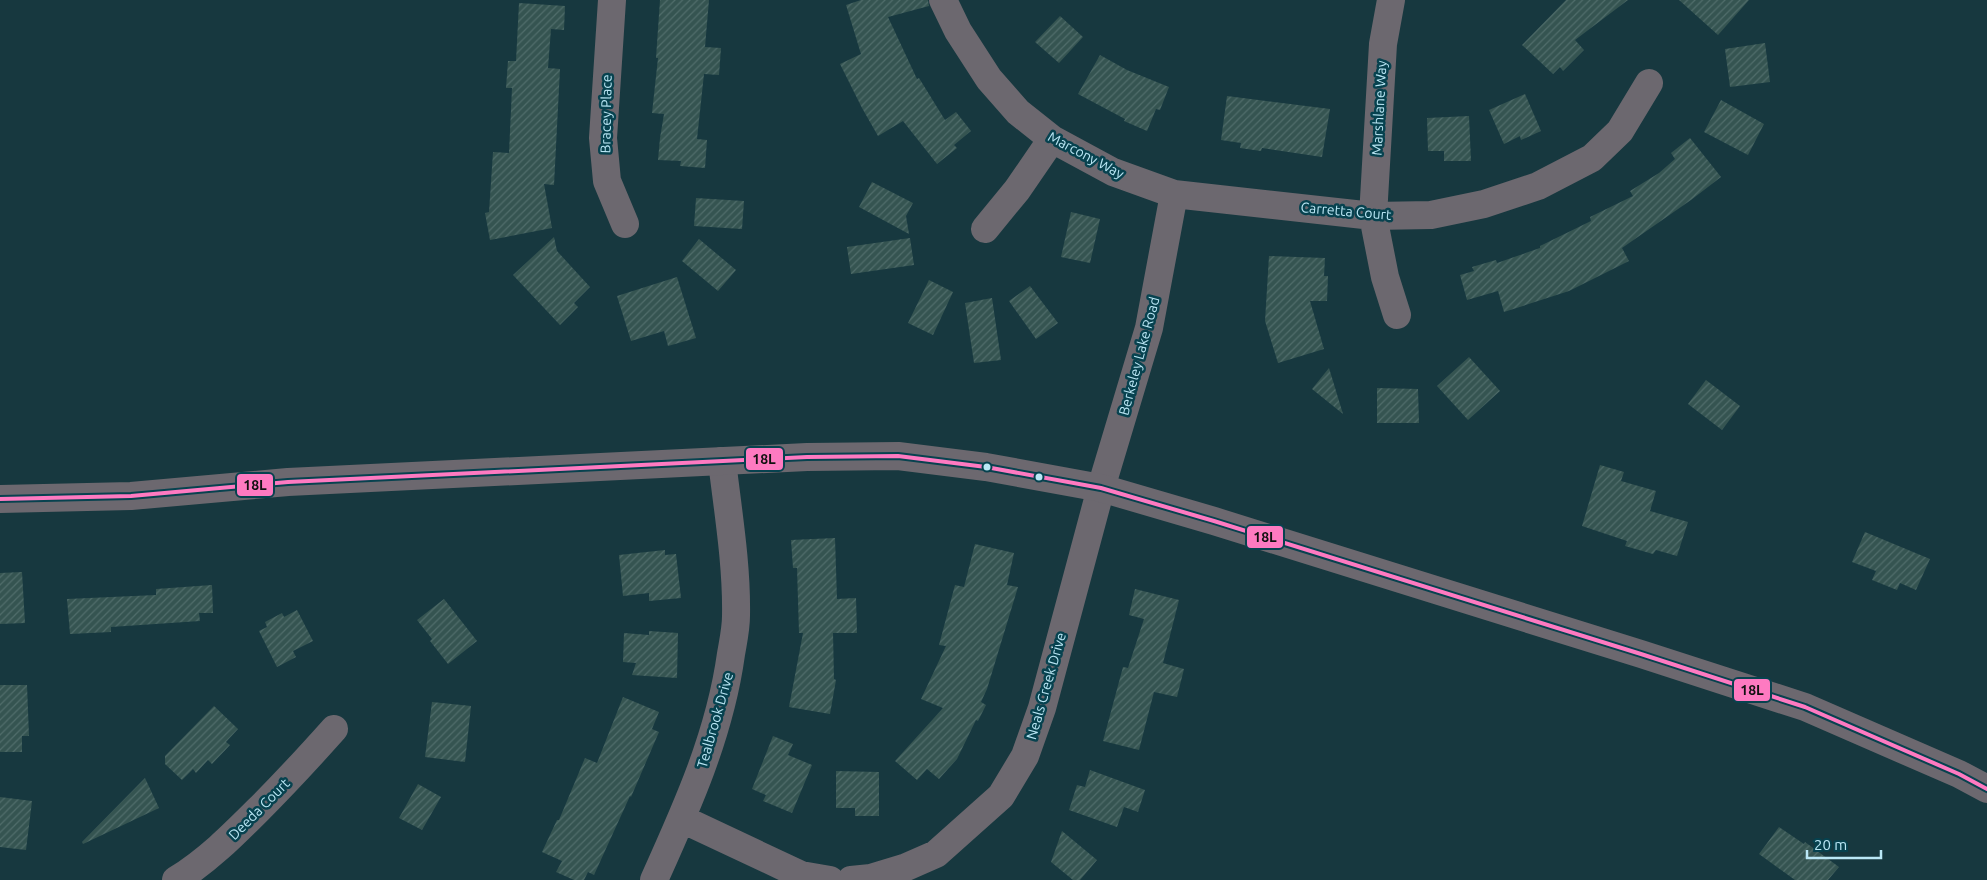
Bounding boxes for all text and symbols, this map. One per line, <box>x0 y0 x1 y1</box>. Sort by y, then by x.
street label: Marshlane Way <box>1369 60 1389 156</box>
street label: Bracey Place <box>597 74 615 154</box>
street label: Marcony Way <box>1045 128 1127 182</box>
street label: Carretta Court <box>1300 199 1393 223</box>
street label: Berkeley Lake Road <box>1115 295 1163 417</box>
line badge: 18L <box>745 447 784 471</box>
text: 18L <box>752 451 776 467</box>
unlabelled marker <box>982 462 992 472</box>
unlabelled marker <box>1034 472 1044 482</box>
line badge: 18L <box>236 473 274 497</box>
text: 18L <box>243 477 267 493</box>
line badge: 18L <box>1246 525 1284 549</box>
text: 18L <box>1253 529 1277 545</box>
street label: Neals Creek Drive <box>1023 631 1069 741</box>
street label: Tealbrook Drive <box>694 670 736 770</box>
line badge: 18L <box>1733 678 1771 702</box>
text: 18L <box>1740 682 1764 698</box>
street label: Deeda Court <box>225 775 293 843</box>
scale bar <box>1807 828 1881 860</box>
text: 20 m <box>1814 836 1847 853</box>

